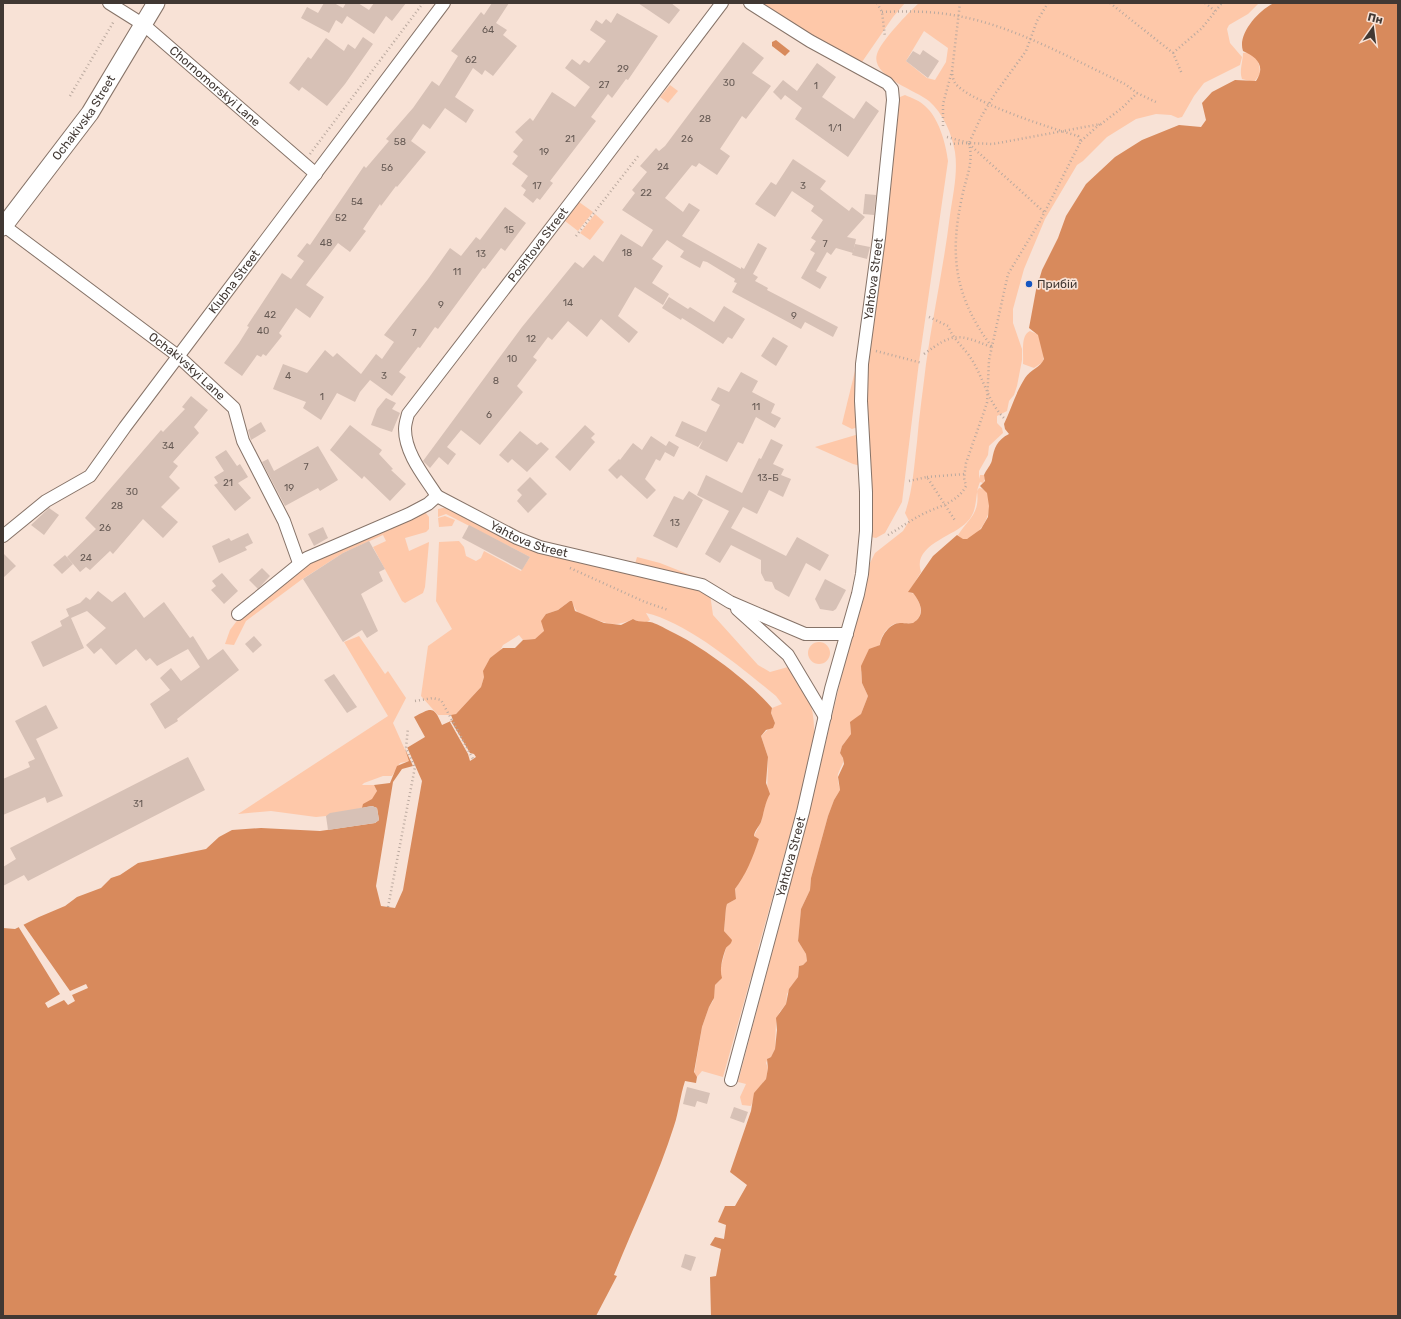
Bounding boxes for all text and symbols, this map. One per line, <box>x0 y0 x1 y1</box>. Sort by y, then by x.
north arrow <box>1353 8 1393 48</box>
text: Пн <box>1366 11 1384 27</box>
house number: 64 <box>482 24 494 36</box>
street label: Chornomorskyi Lane <box>167 43 263 130</box>
house number: 62 <box>465 54 477 66</box>
house number: 29 <box>617 63 629 75</box>
street label: Ochakivska Street <box>49 72 118 163</box>
house number: 30 <box>723 77 735 89</box>
house number: 27 <box>599 79 610 91</box>
house number: 1 <box>814 80 818 92</box>
house number: 28 <box>699 113 711 125</box>
house number: 1/1 <box>828 122 842 134</box>
house number: 21 <box>565 133 575 145</box>
house number: 26 <box>681 133 693 145</box>
house number: 58 <box>394 136 406 148</box>
house number: 19 <box>539 146 549 158</box>
house number: 24 <box>657 161 669 173</box>
house number: 56 <box>381 162 393 174</box>
house number: 17 <box>532 180 542 192</box>
house number: 3 <box>800 180 806 192</box>
house number: 22 <box>640 187 652 199</box>
house number: 54 <box>351 196 363 208</box>
street label: Poshtova Street <box>505 205 571 285</box>
house number: 52 <box>335 212 347 224</box>
house number: 15 <box>504 224 514 236</box>
house number: 48 <box>320 237 332 249</box>
street label: Yahtova Street <box>861 237 886 321</box>
house number: 7 <box>822 238 828 250</box>
street label: Klubna Street <box>206 247 263 316</box>
house number: 18 <box>622 247 632 259</box>
house number: 13 <box>476 248 486 260</box>
house number: 11 <box>453 266 461 278</box>
place label: Прибій <box>1037 277 1077 291</box>
marker: Прибій <box>1024 279 1034 289</box>
house number: 14 <box>563 297 573 309</box>
house number: 9 <box>438 299 444 311</box>
house number: 42 <box>264 309 276 321</box>
house number: 9 <box>791 310 797 322</box>
house number: 40 <box>257 325 269 337</box>
house number: 7 <box>411 327 417 339</box>
street label: Ochakivskyi Lane <box>146 330 228 403</box>
house number: 12 <box>526 333 536 345</box>
house number: 10 <box>507 353 517 365</box>
house number: 4 <box>285 370 291 382</box>
house number: 3 <box>381 370 387 382</box>
house number: 8 <box>493 375 499 387</box>
house number: 1 <box>320 391 324 403</box>
house number: 11 <box>752 401 760 413</box>
house number: 6 <box>486 409 492 421</box>
house number: 34 <box>162 440 174 452</box>
house number: 7 <box>303 461 309 473</box>
house number: 13-Б <box>757 472 779 484</box>
house number: 21 <box>223 477 233 489</box>
house number: 19 <box>284 482 294 494</box>
house number: 30 <box>126 486 138 498</box>
house number: 28 <box>111 500 123 512</box>
house number: 13 <box>670 517 680 529</box>
street label: Yahtova Street <box>487 518 569 560</box>
house number: 26 <box>99 522 111 534</box>
house number: 24 <box>80 552 92 564</box>
house number: 31 <box>133 798 143 810</box>
street label: Yahtova Street <box>773 815 808 899</box>

